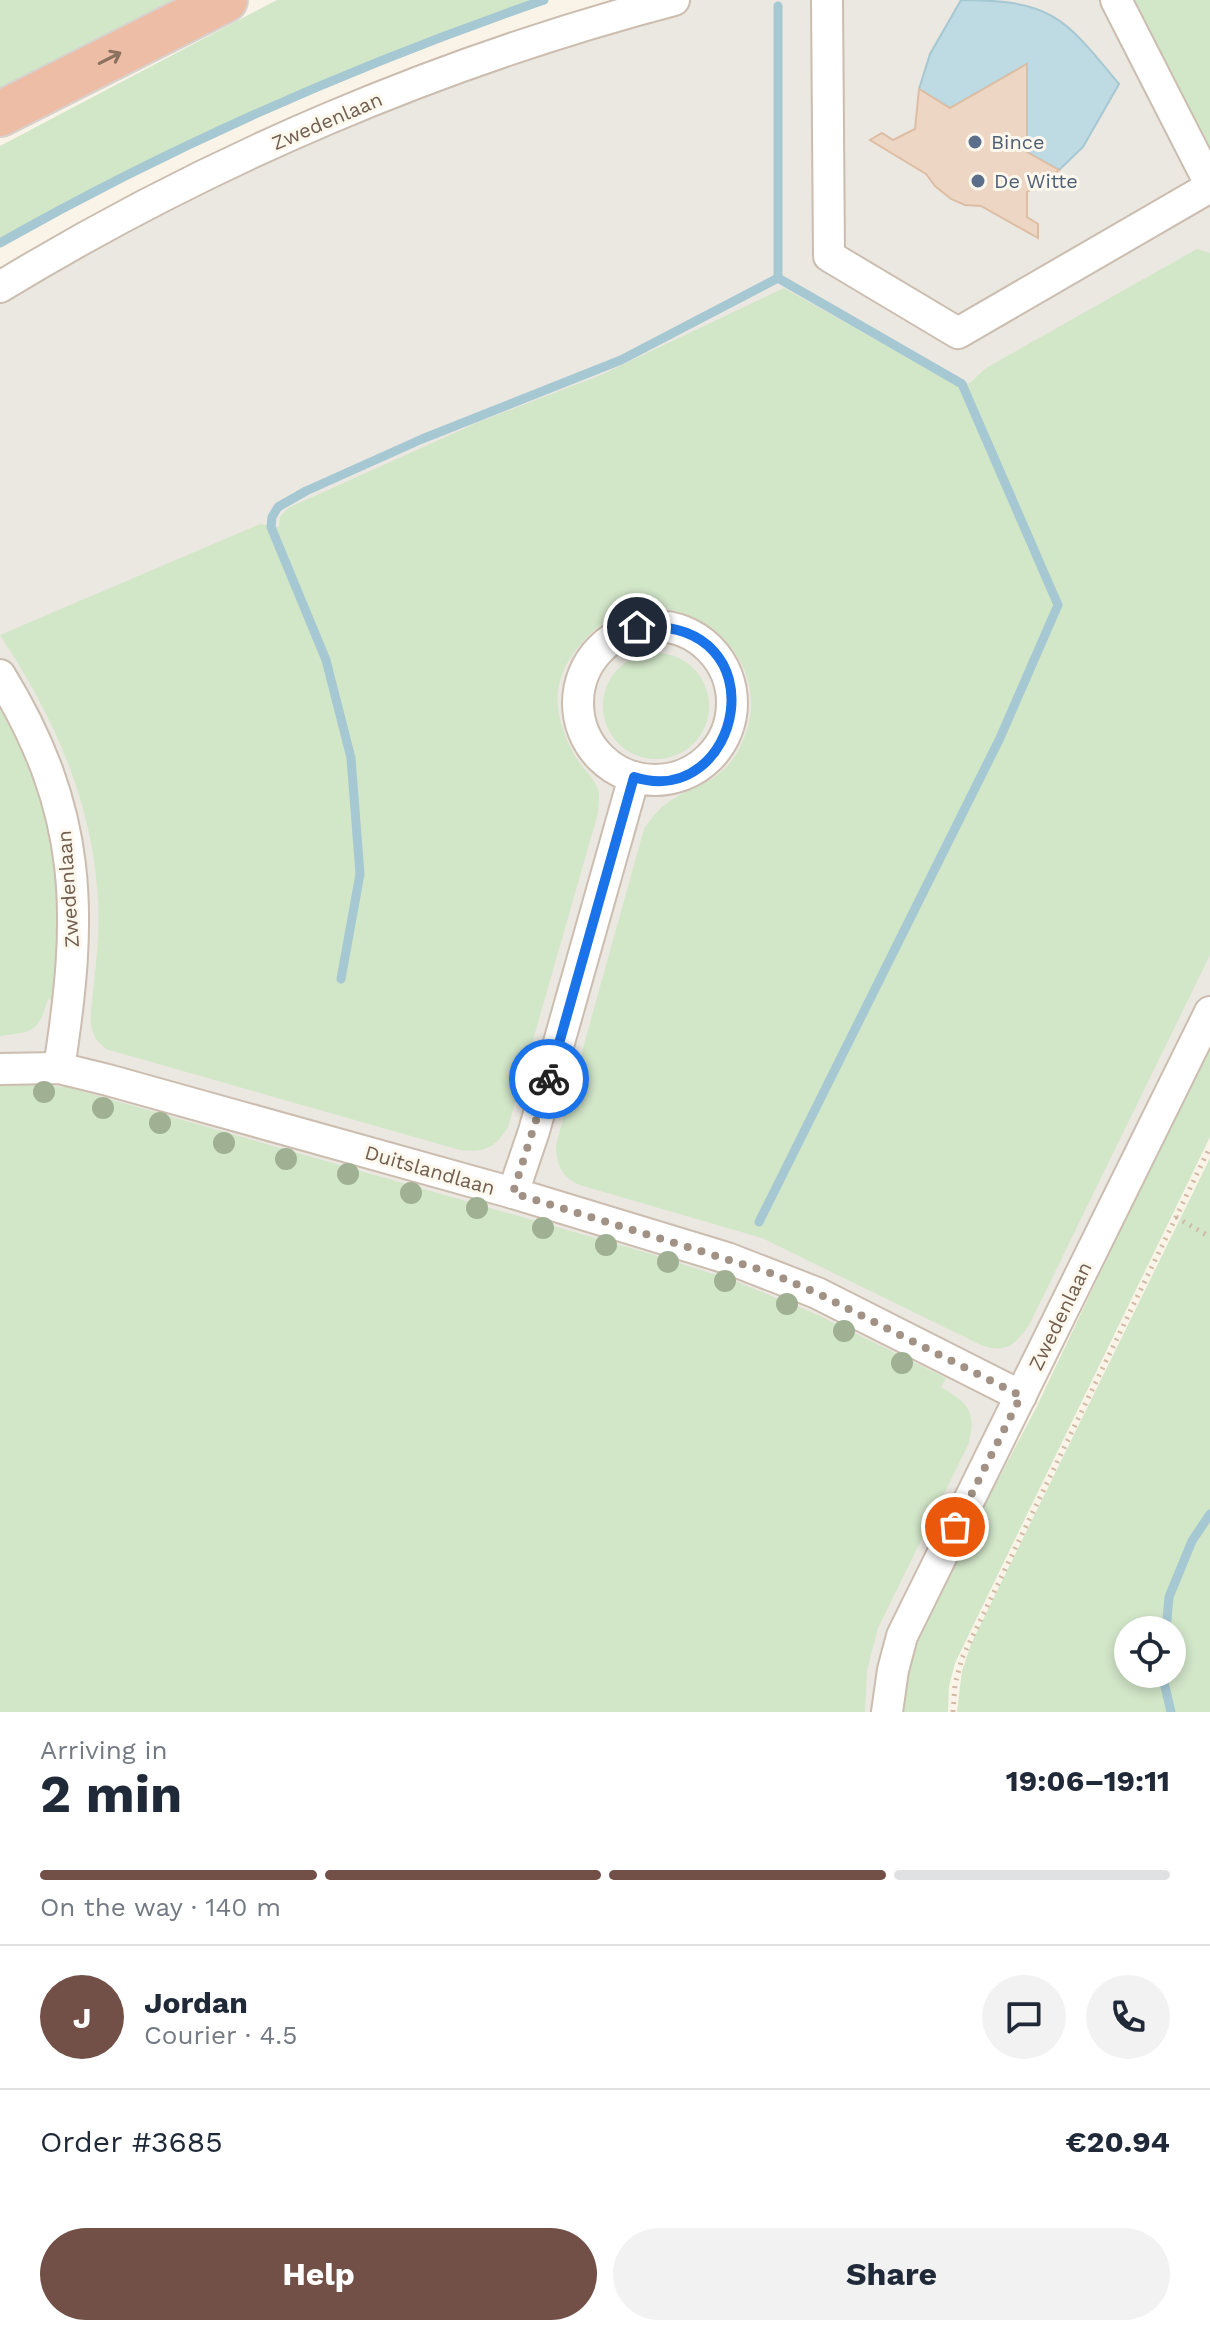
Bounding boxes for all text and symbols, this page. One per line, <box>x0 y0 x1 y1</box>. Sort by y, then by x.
one-way arrow <box>98 49 122 65</box>
street label: Zwedenlaan <box>268 87 386 155</box>
place label: Bince <box>991 130 1045 154</box>
marker: Bince <box>966 133 984 151</box>
place label: De Witte <box>994 169 1078 193</box>
marker: De Witte <box>969 172 987 190</box>
pin <box>603 593 671 661</box>
icon: home <box>615 605 659 649</box>
street label: Zwedenlaan <box>52 829 84 949</box>
courier <box>509 1039 589 1119</box>
icon: bike <box>527 1057 571 1101</box>
street label: Duitslandlaan <box>362 1140 498 1200</box>
street label: Zwedenlaan <box>1023 1258 1097 1374</box>
pin <box>921 1493 989 1561</box>
icon: bag <box>933 1505 977 1549</box>
map controls <box>1114 1616 1186 1688</box>
button: locate <box>1114 1616 1186 1688</box>
text: Arriving in <box>40 1735 168 1765</box>
text: 19:06–19:11 <box>1006 1763 1170 1798</box>
text: 2 min <box>40 1764 182 1825</box>
text: On the way · 140 m <box>40 1892 281 1922</box>
button: chat <box>982 1975 1066 2059</box>
button: phone <box>1086 1975 1170 2059</box>
text: Jordan <box>144 1985 248 2020</box>
text: J <box>73 2000 91 2035</box>
text: Courier · 4.5 <box>144 2020 297 2050</box>
text: Order #3685 <box>40 2124 223 2159</box>
text: €20.94 <box>1065 2124 1170 2159</box>
button: Help <box>40 2228 597 2320</box>
button: Share <box>613 2228 1170 2320</box>

